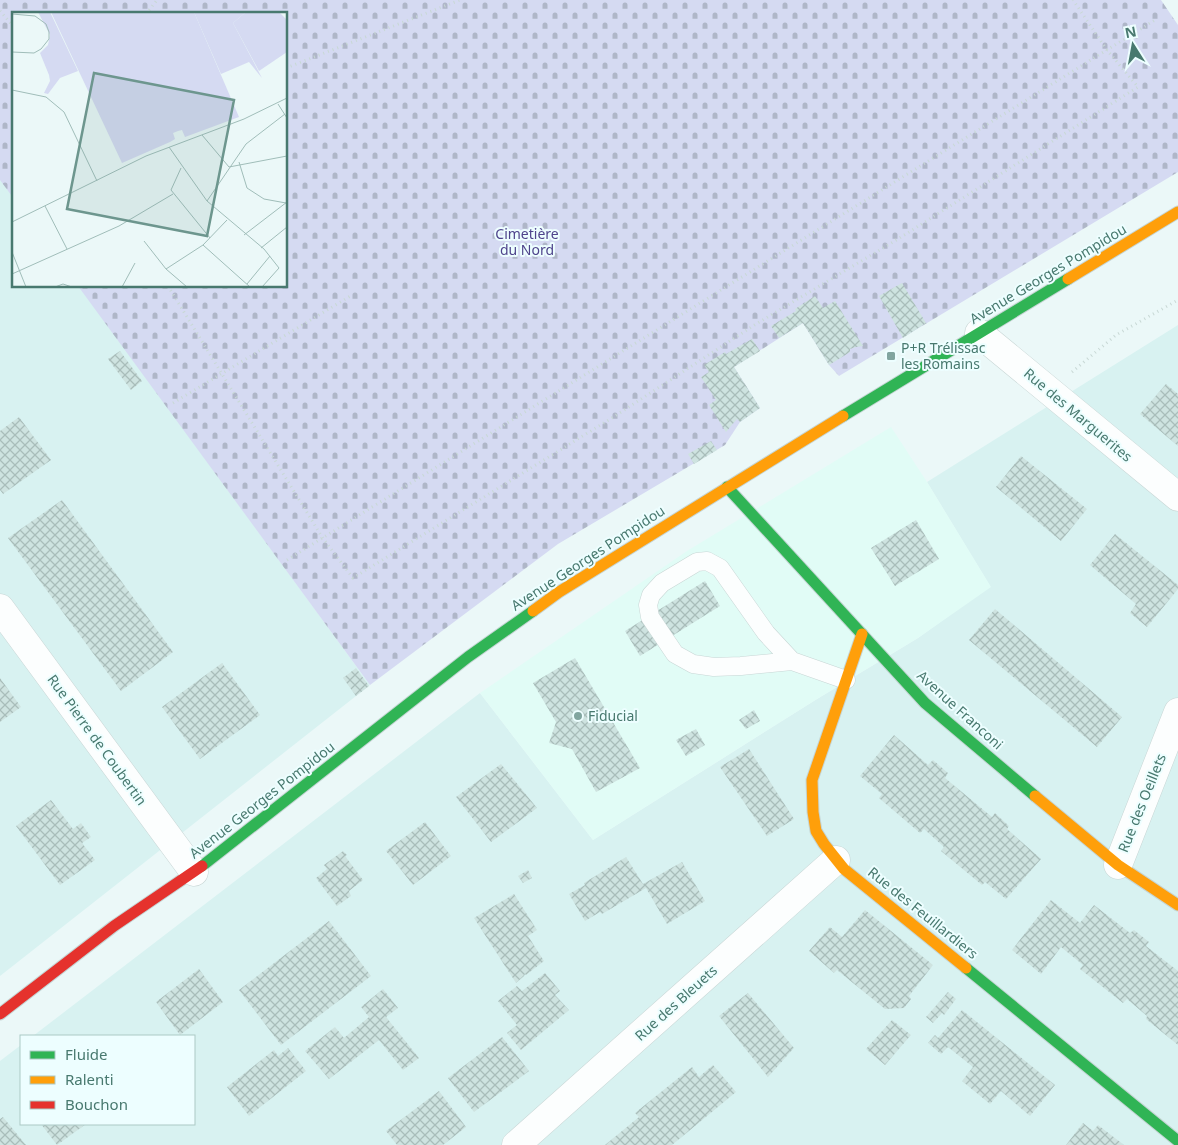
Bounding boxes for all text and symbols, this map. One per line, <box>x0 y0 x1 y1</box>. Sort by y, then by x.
inset map <box>12 12 288 288</box>
north arrow <box>1108 20 1158 70</box>
text: N <box>1123 21 1138 42</box>
street label: Avenue Georges Pompidou <box>966 219 1130 328</box>
park label: Cimetière du Nord <box>495 224 559 259</box>
place label: P+R Trélissac les Romains <box>901 338 986 373</box>
marker: P+R Trélissac les Romains <box>885 350 897 362</box>
street label: Rue des Marguerites <box>1020 364 1137 466</box>
street label: Avenue Georges Pompidou <box>507 501 668 615</box>
street label: Avenue Franconi <box>913 666 1007 753</box>
street label: Rue Pierre de Coubertin <box>43 670 151 809</box>
place label: Fiducial <box>588 706 638 725</box>
marker: Fiducial <box>572 710 584 722</box>
street label: Avenue Georges Pompidou <box>185 737 338 862</box>
street label: Rue des Oeillets <box>1113 750 1170 855</box>
street label: Rue des Feuillardiers <box>864 862 983 963</box>
street label: Rue des Bleuets <box>630 960 721 1045</box>
legend <box>20 1035 195 1125</box>
text: Fluide <box>65 1044 107 1064</box>
text: Ralenti <box>65 1069 114 1089</box>
text: Bouchon <box>65 1094 128 1114</box>

